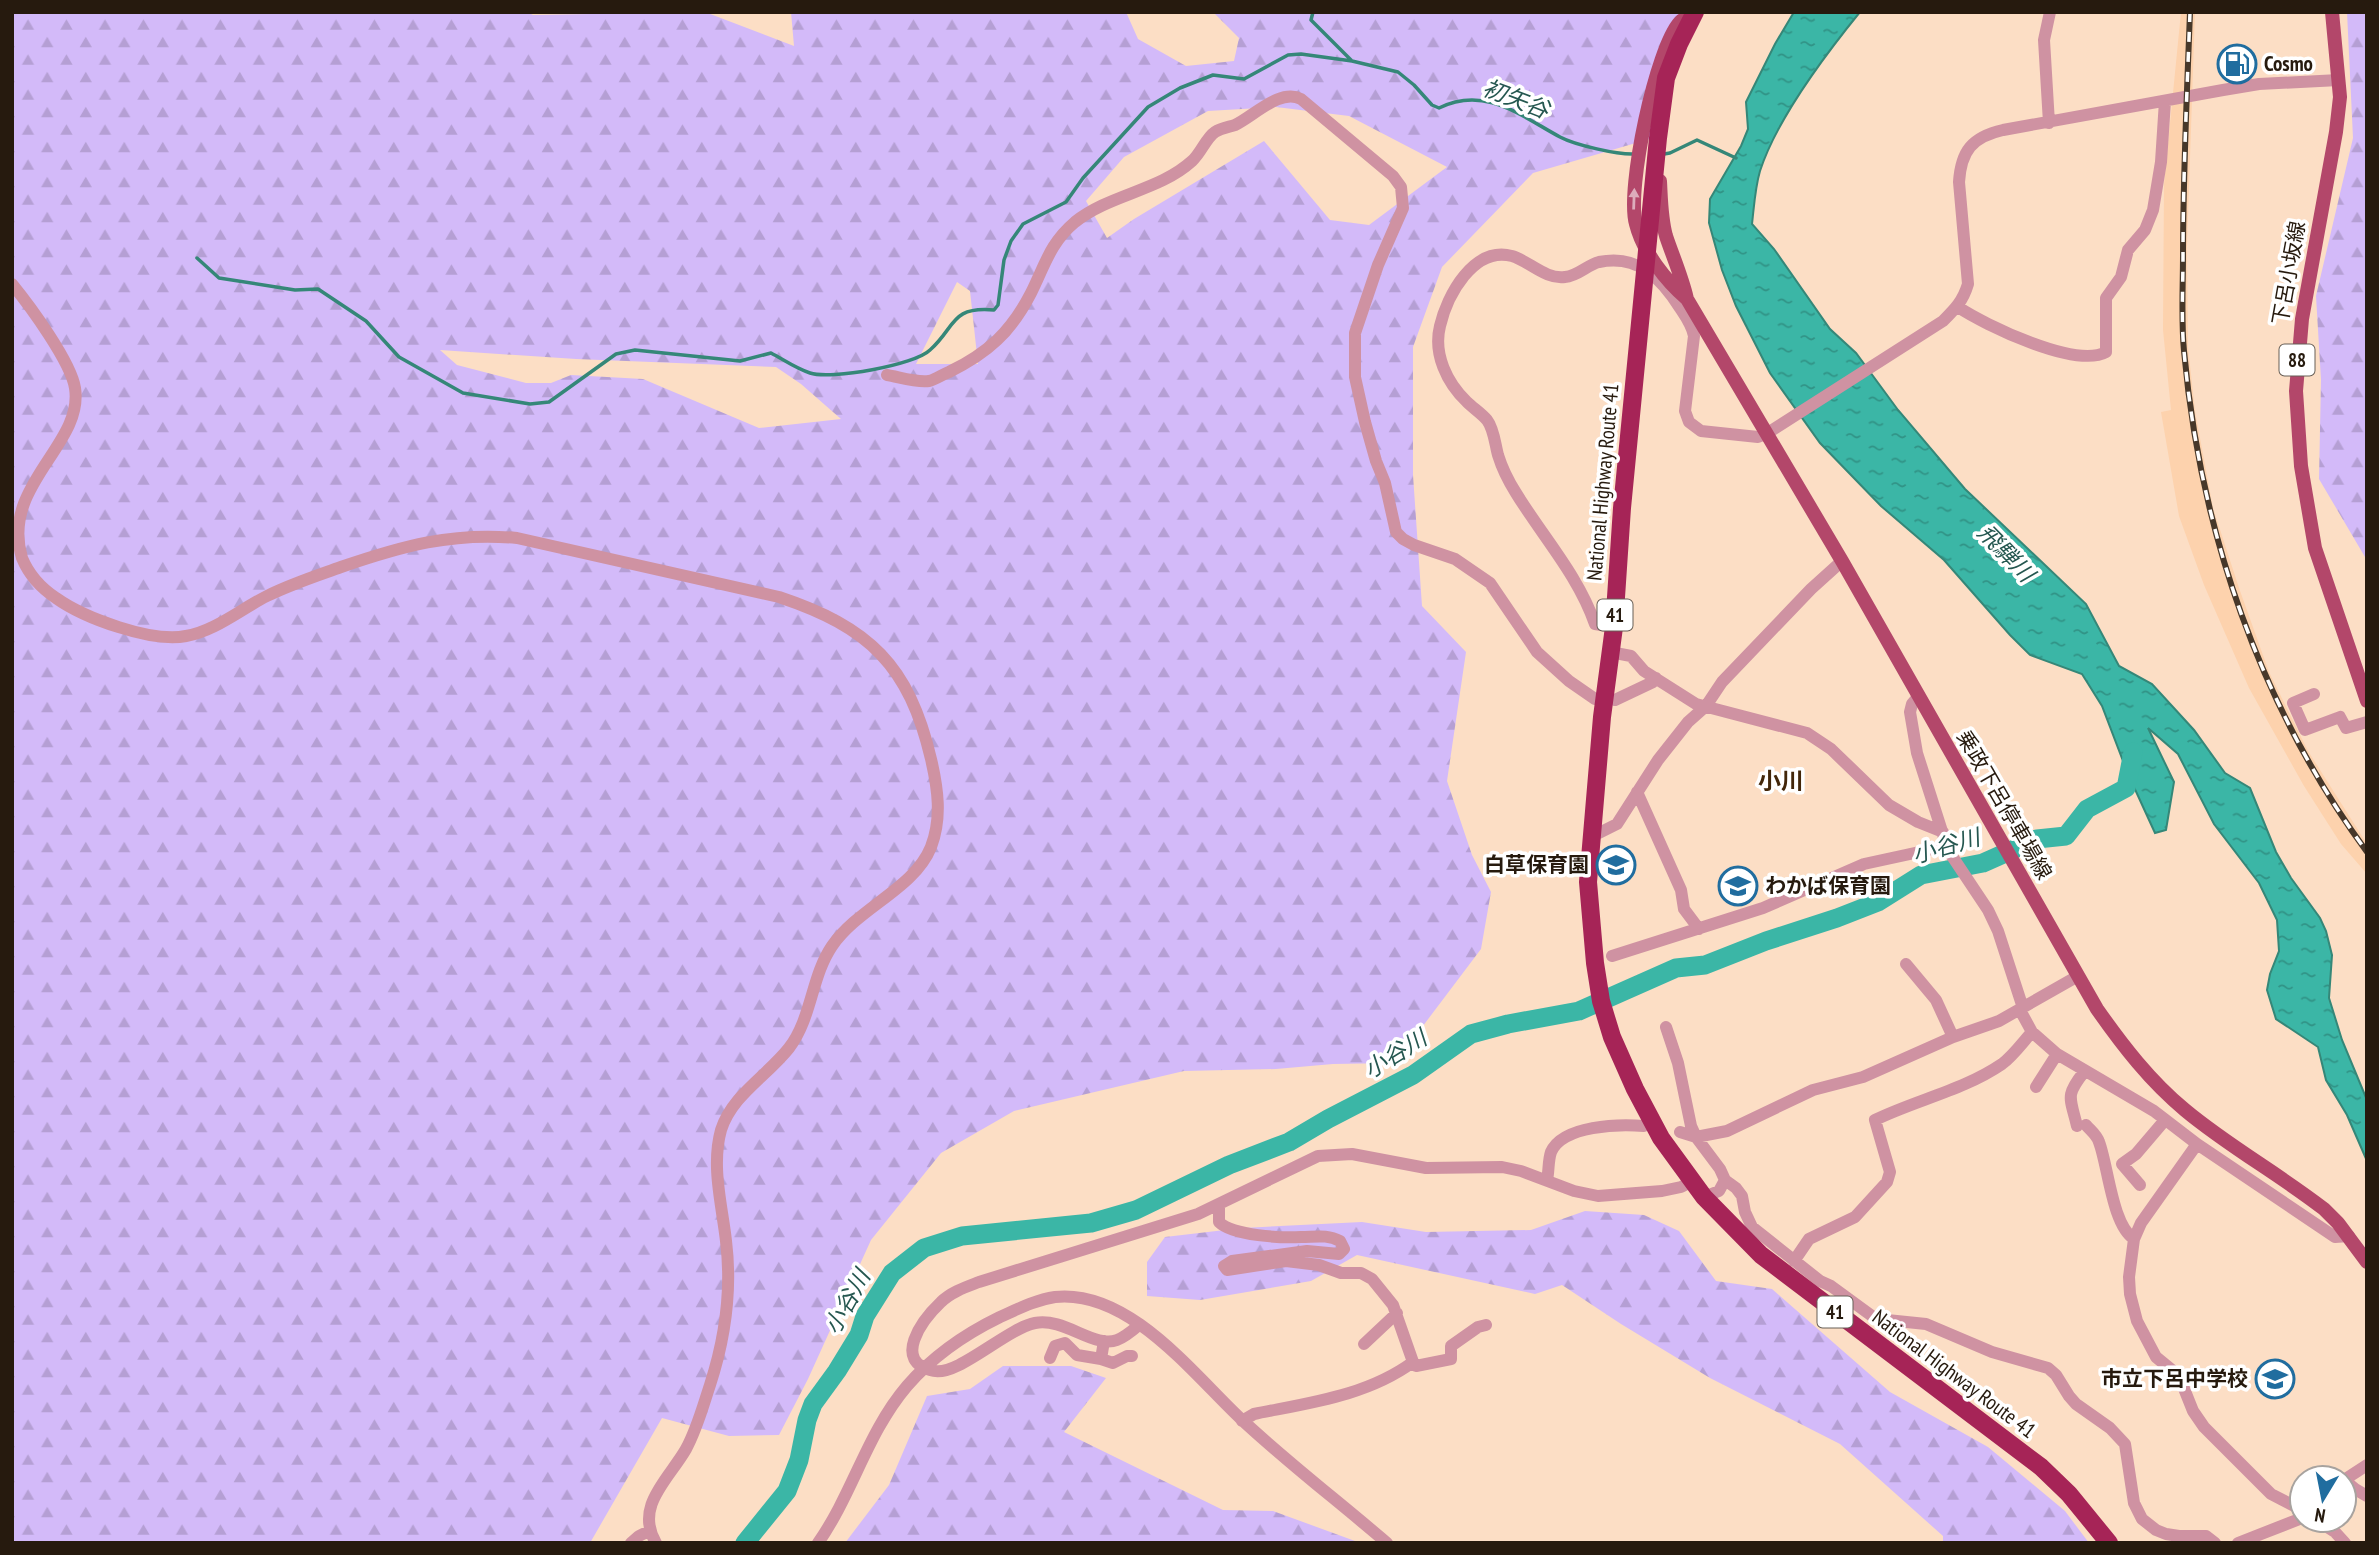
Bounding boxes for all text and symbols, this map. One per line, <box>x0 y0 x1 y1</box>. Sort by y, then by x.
fuel station icon: Cosmo <box>2216 43 2258 85</box>
place label: Cosmo <box>2264 50 2313 77</box>
water label: 初矢谷 <box>1479 73 1555 125</box>
one-way arrow <box>1628 188 1640 210</box>
street label: 下呂小坂線 <box>2266 219 2311 327</box>
road number: 88 <box>2280 344 2314 376</box>
street label: National Highway Route 41 <box>1580 382 1625 582</box>
water label: 飛騨川 <box>1972 518 2043 590</box>
road number: 41 <box>1598 600 1632 630</box>
street label: 乗政下呂停車場線 <box>1951 725 2058 884</box>
district label: 小川 <box>1758 766 1804 795</box>
water label: 小谷川 <box>1909 821 1986 869</box>
school or university icon: 白草保育園 <box>1595 844 1637 886</box>
place label: 白草保育園 <box>1484 851 1589 878</box>
school or university icon: わかば保育園 <box>1717 865 1759 907</box>
place label: わかば保育園 <box>1765 872 1891 899</box>
water label: 小谷川 <box>1358 1021 1434 1084</box>
water label: 小谷川 <box>817 1262 877 1339</box>
road number: 41 <box>1818 1296 1853 1328</box>
street label: National Highway Route 41 <box>1867 1303 2041 1444</box>
school or university icon: 市立下呂中学校 <box>2254 1358 2296 1400</box>
place label: 市立下呂中学校 <box>2101 1365 2248 1392</box>
north arrow <box>2288 1464 2358 1534</box>
text: N <box>2313 1503 2327 1528</box>

